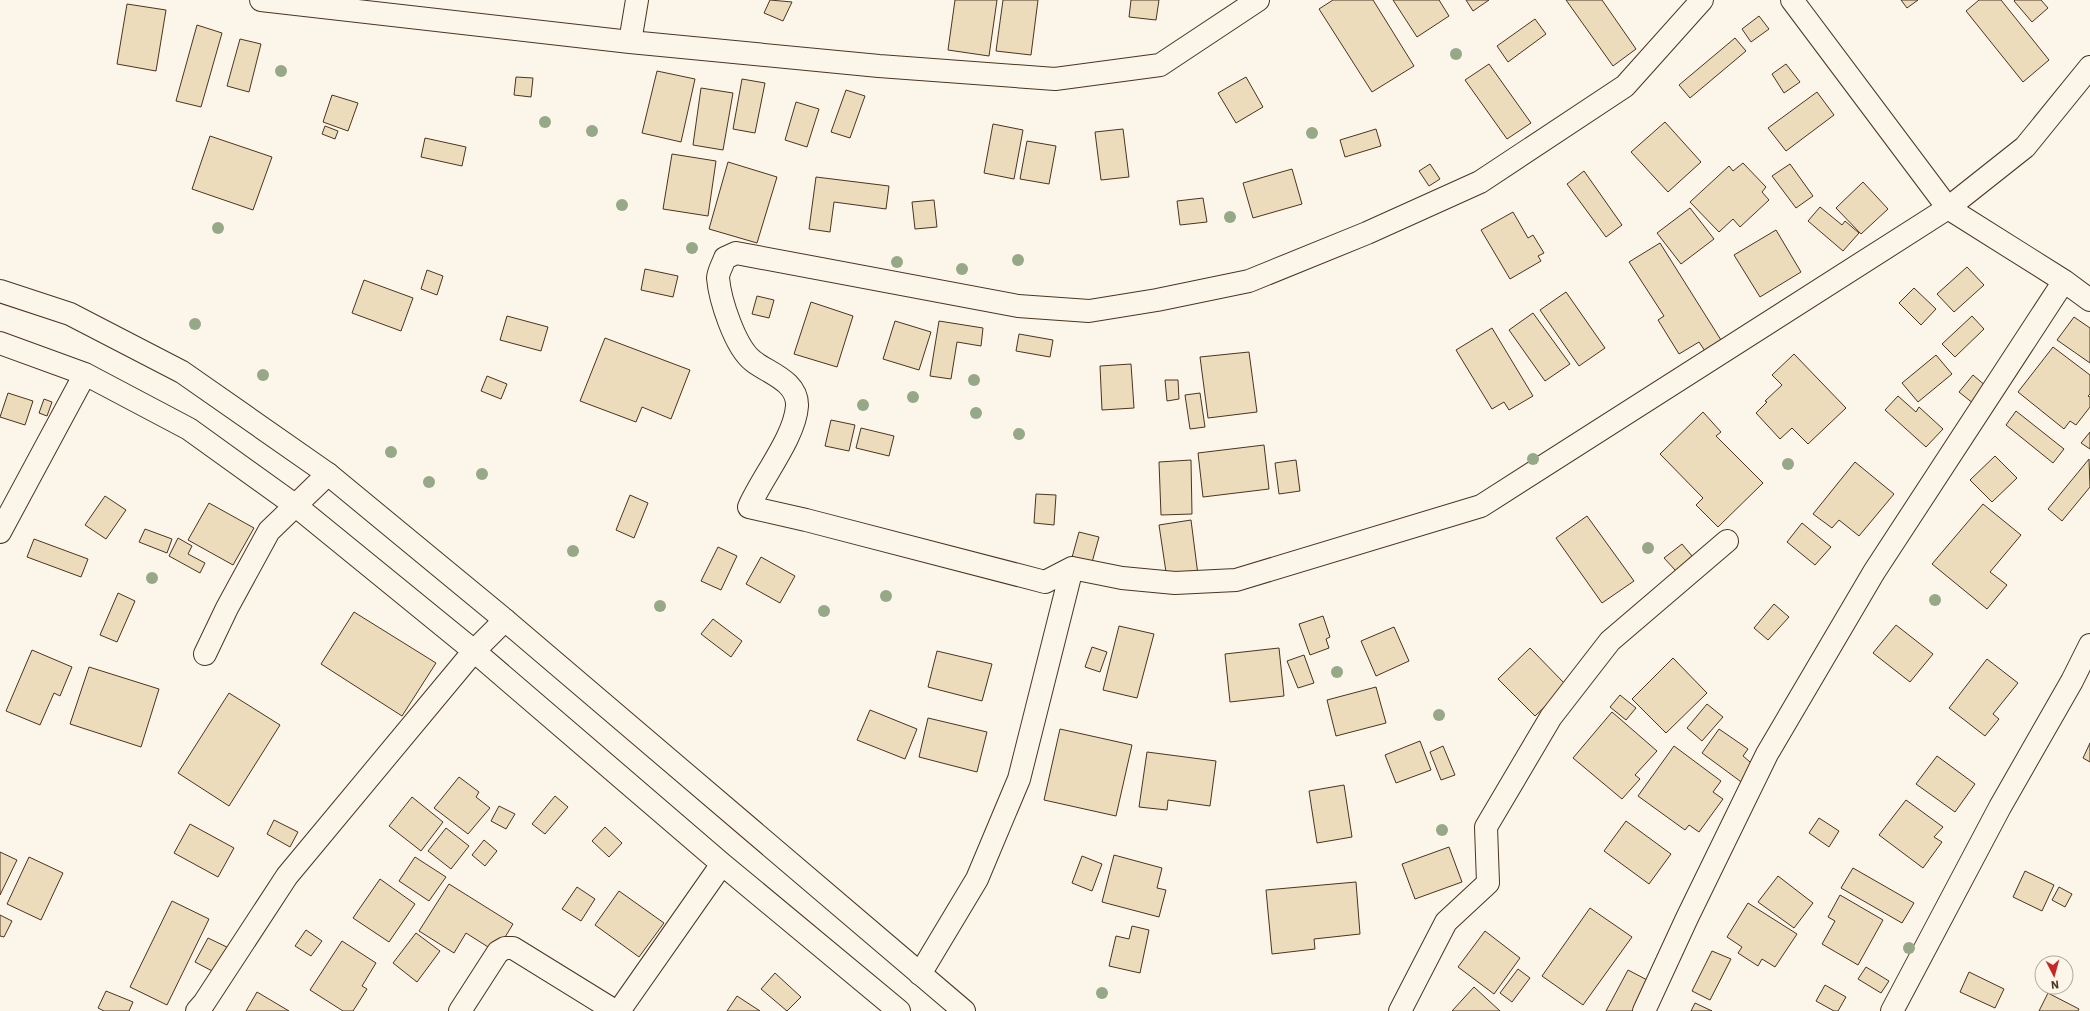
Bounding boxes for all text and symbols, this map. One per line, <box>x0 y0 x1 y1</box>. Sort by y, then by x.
north arrow <box>2034 955 2074 995</box>
text: N <box>2050 978 2060 992</box>

